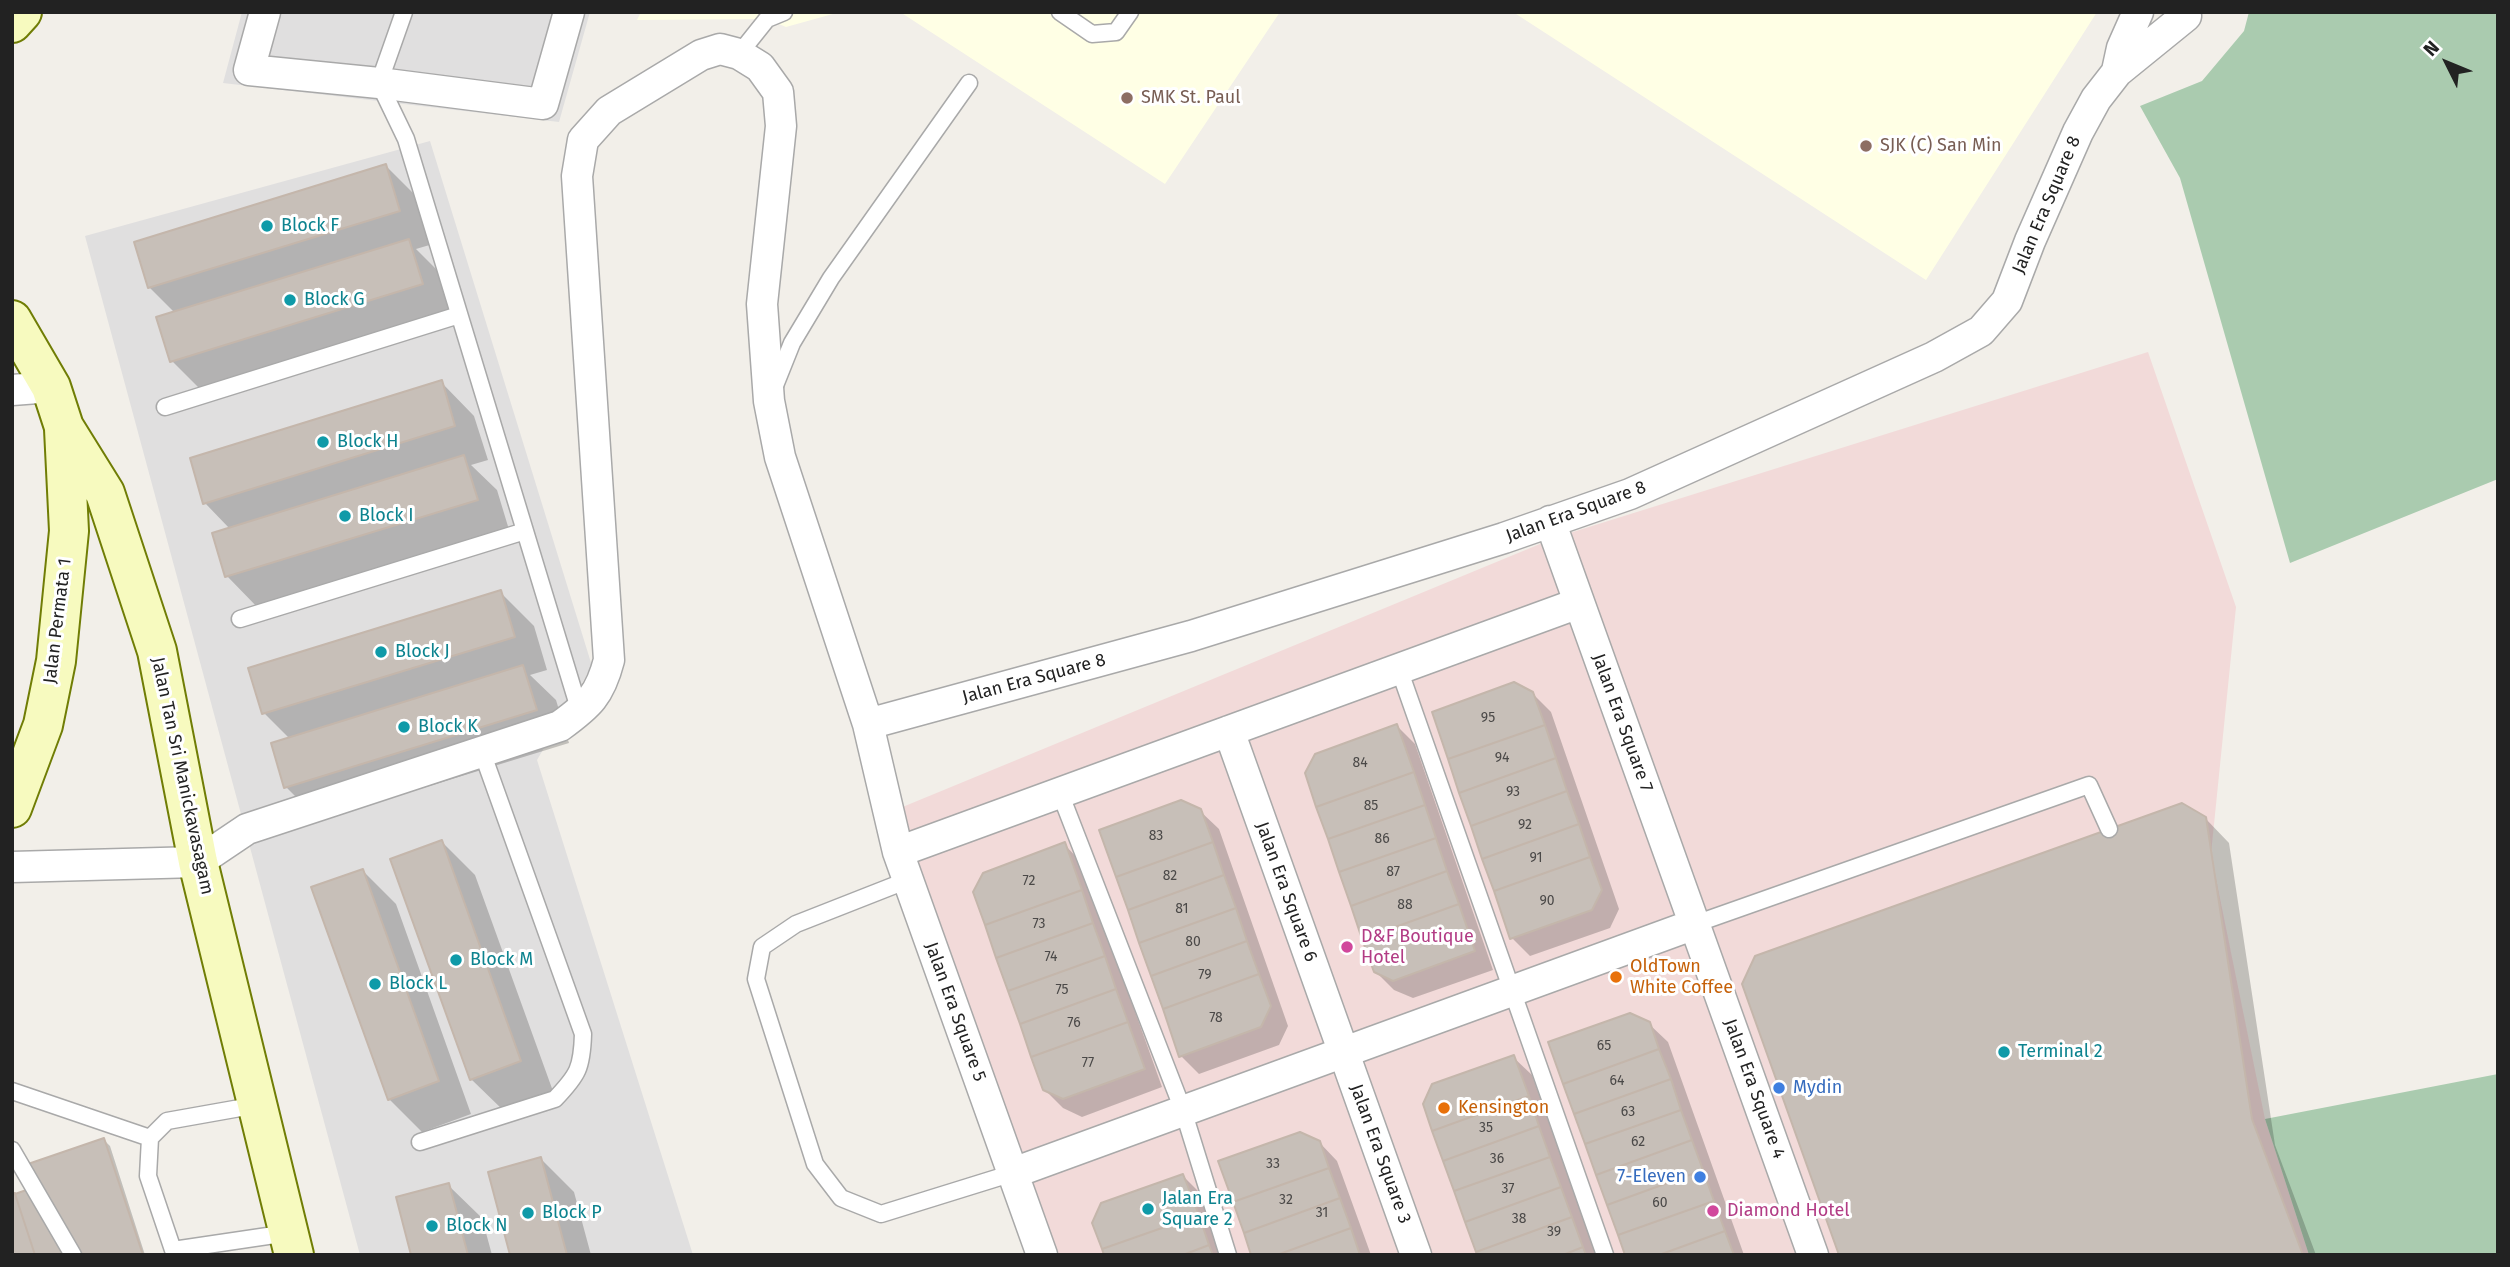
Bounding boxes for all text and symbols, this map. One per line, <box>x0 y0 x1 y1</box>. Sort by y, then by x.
north arrow <box>2412 28 2482 98</box>
text: N <box>2419 36 2444 61</box>
place label: SMK St. Paul <box>1141 87 1240 109</box>
marker: SMK St. Paul <box>1119 90 1135 106</box>
street label: Jalan Era Square 8 <box>2008 133 2086 277</box>
place label: SJK (C) San Min <box>1880 135 2002 157</box>
marker: SJK (C) San Min <box>1858 138 1874 154</box>
place label: Block F <box>281 215 339 237</box>
marker: Block F <box>259 218 275 234</box>
place label: Block G <box>304 289 365 311</box>
marker: Block G <box>282 292 298 308</box>
place label: Block H <box>337 431 398 453</box>
marker: Block H <box>315 434 331 450</box>
street label: Jalan Era Square 8 <box>1503 477 1649 547</box>
place label: Block I <box>359 505 414 527</box>
marker: Block I <box>337 508 353 524</box>
street label: Jalan Permata 1 <box>40 557 76 685</box>
place label: Block J <box>395 641 450 663</box>
marker: Block J <box>373 644 389 660</box>
street label: Jalan Era Square 8 <box>960 649 1108 709</box>
street label: Jalan Era Square 7 <box>1587 651 1657 795</box>
street label: Jalan Tan Sri Manickavasagam <box>146 655 218 897</box>
house number: 95 <box>1481 710 1495 726</box>
place label: Block K <box>418 716 478 738</box>
marker: Block K <box>396 719 412 735</box>
house number: 94 <box>1495 750 1509 766</box>
house number: 84 <box>1352 755 1368 771</box>
house number: 93 <box>1506 784 1520 800</box>
house number: 85 <box>1364 798 1378 814</box>
house number: 92 <box>1518 817 1532 833</box>
street label: Jalan Era Square 6 <box>1251 819 1321 965</box>
house number: 83 <box>1149 828 1163 844</box>
house number: 86 <box>1374 831 1390 847</box>
house number: 91 <box>1529 850 1543 866</box>
house number: 87 <box>1386 864 1400 880</box>
house number: 82 <box>1163 868 1177 884</box>
house number: 72 <box>1023 873 1035 889</box>
house number: 90 <box>1539 893 1555 909</box>
house number: 88 <box>1397 897 1413 913</box>
house number: 81 <box>1175 901 1189 917</box>
house number: 73 <box>1032 916 1046 932</box>
place label: D&F Boutique Hotel <box>1361 926 1474 968</box>
house number: 80 <box>1185 934 1201 950</box>
street label: Jalan Era Square 5 <box>920 939 990 1085</box>
marker: D&F Boutique Hotel <box>1339 939 1355 955</box>
place label: Block M <box>470 949 533 971</box>
house number: 74 <box>1044 949 1058 965</box>
marker: Block M <box>448 952 464 968</box>
place label: OldTown White Coffee <box>1630 956 1733 998</box>
house number: 79 <box>1198 967 1212 983</box>
marker: OldTown White Coffee <box>1608 969 1624 985</box>
place label: Block L <box>389 973 447 995</box>
marker: Block L <box>367 976 383 992</box>
house number: 75 <box>1055 982 1069 998</box>
house number: 78 <box>1209 1010 1223 1026</box>
house number: 76 <box>1067 1015 1081 1031</box>
street label: Jalan Era Square 4 <box>1719 1016 1789 1162</box>
house number: 65 <box>1597 1038 1611 1054</box>
place label: Terminal 2 <box>2018 1041 2103 1063</box>
marker: Terminal 2 <box>1996 1044 2012 1060</box>
house number: 77 <box>1082 1055 1094 1071</box>
house number: 64 <box>1610 1073 1624 1089</box>
place label: Mydin <box>1793 1077 1842 1099</box>
marker: Mydin <box>1771 1080 1787 1096</box>
street label: Jalan Era Square 3 <box>1345 1081 1415 1227</box>
place label: Kensington <box>1458 1097 1549 1119</box>
marker: Kensington <box>1436 1100 1452 1116</box>
house number: 63 <box>1621 1104 1635 1120</box>
house number: 35 <box>1479 1120 1493 1136</box>
house number: 62 <box>1631 1134 1645 1150</box>
house number: 36 <box>1490 1151 1504 1167</box>
house number: 33 <box>1266 1156 1280 1172</box>
place label: 7-Eleven <box>1617 1166 1686 1188</box>
marker: 7-Eleven <box>1692 1169 1708 1185</box>
house number: 37 <box>1501 1181 1515 1197</box>
place label: Jalan Era Square 2 <box>1162 1188 1233 1230</box>
house number: 32 <box>1279 1192 1293 1208</box>
house number: 60 <box>1652 1195 1668 1211</box>
place label: Diamond Hotel <box>1727 1200 1850 1222</box>
marker: Jalan Era Square 2 <box>1140 1201 1156 1217</box>
place label: Block P <box>542 1202 602 1224</box>
marker: Diamond Hotel <box>1705 1203 1721 1219</box>
marker: Block P <box>520 1205 536 1221</box>
house number: 31 <box>1316 1205 1328 1221</box>
house number: 38 <box>1512 1211 1526 1227</box>
place label: Block N <box>446 1215 508 1237</box>
marker: Block N <box>424 1218 440 1234</box>
house number: 39 <box>1547 1224 1561 1240</box>

